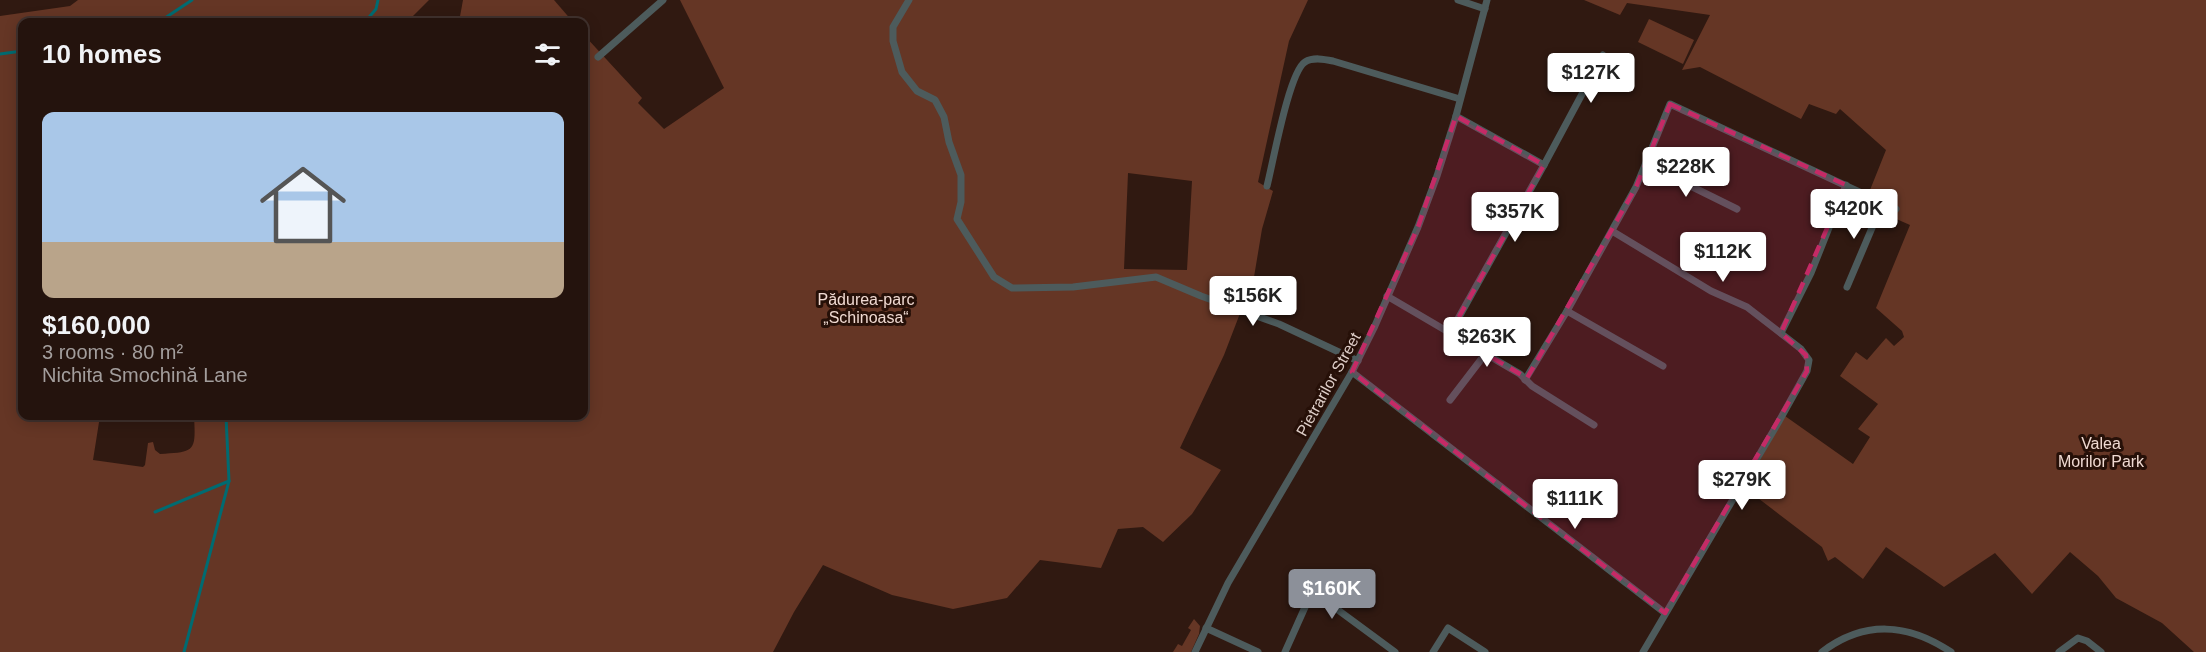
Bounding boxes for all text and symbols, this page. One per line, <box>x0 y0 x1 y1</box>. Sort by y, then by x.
icon: filters <box>531 38 564 71</box>
text: 10 homes <box>42 39 162 69</box>
pin: $127K <box>1549 53 1633 104</box>
text: $127K <box>1562 61 1620 83</box>
pin: $228K <box>1644 147 1728 198</box>
icon: home <box>249 151 357 259</box>
text: $228K <box>1657 155 1715 177</box>
pin: $420K <box>1812 189 1896 240</box>
pin: $357K <box>1473 192 1557 243</box>
text: $420K <box>1825 197 1883 219</box>
text: $357K <box>1486 200 1544 222</box>
pin: $112K <box>1681 232 1765 283</box>
text: $112K <box>1694 240 1752 262</box>
pin: $156K <box>1211 276 1295 327</box>
text: $156K <box>1224 284 1282 306</box>
park label: Pădurea-parc „Schinoasa“ <box>818 291 914 326</box>
text: $160,000 <box>42 310 150 340</box>
pin: $263K <box>1445 317 1529 368</box>
text: $263K <box>1458 325 1516 347</box>
street label: Pietrarilor Street <box>1293 329 1364 439</box>
text: 3 rooms · 80 m² <box>42 341 183 363</box>
text: Nichita Smochină Lane <box>42 364 248 386</box>
park label: Valea Morilor Park <box>2058 435 2145 470</box>
pin: $279K <box>1700 460 1784 511</box>
text: $279K <box>1713 468 1771 490</box>
pin: $111K <box>1533 479 1617 530</box>
text: $111K <box>1547 487 1603 509</box>
pin: $160K <box>1290 569 1374 620</box>
text: $160K <box>1303 577 1361 599</box>

